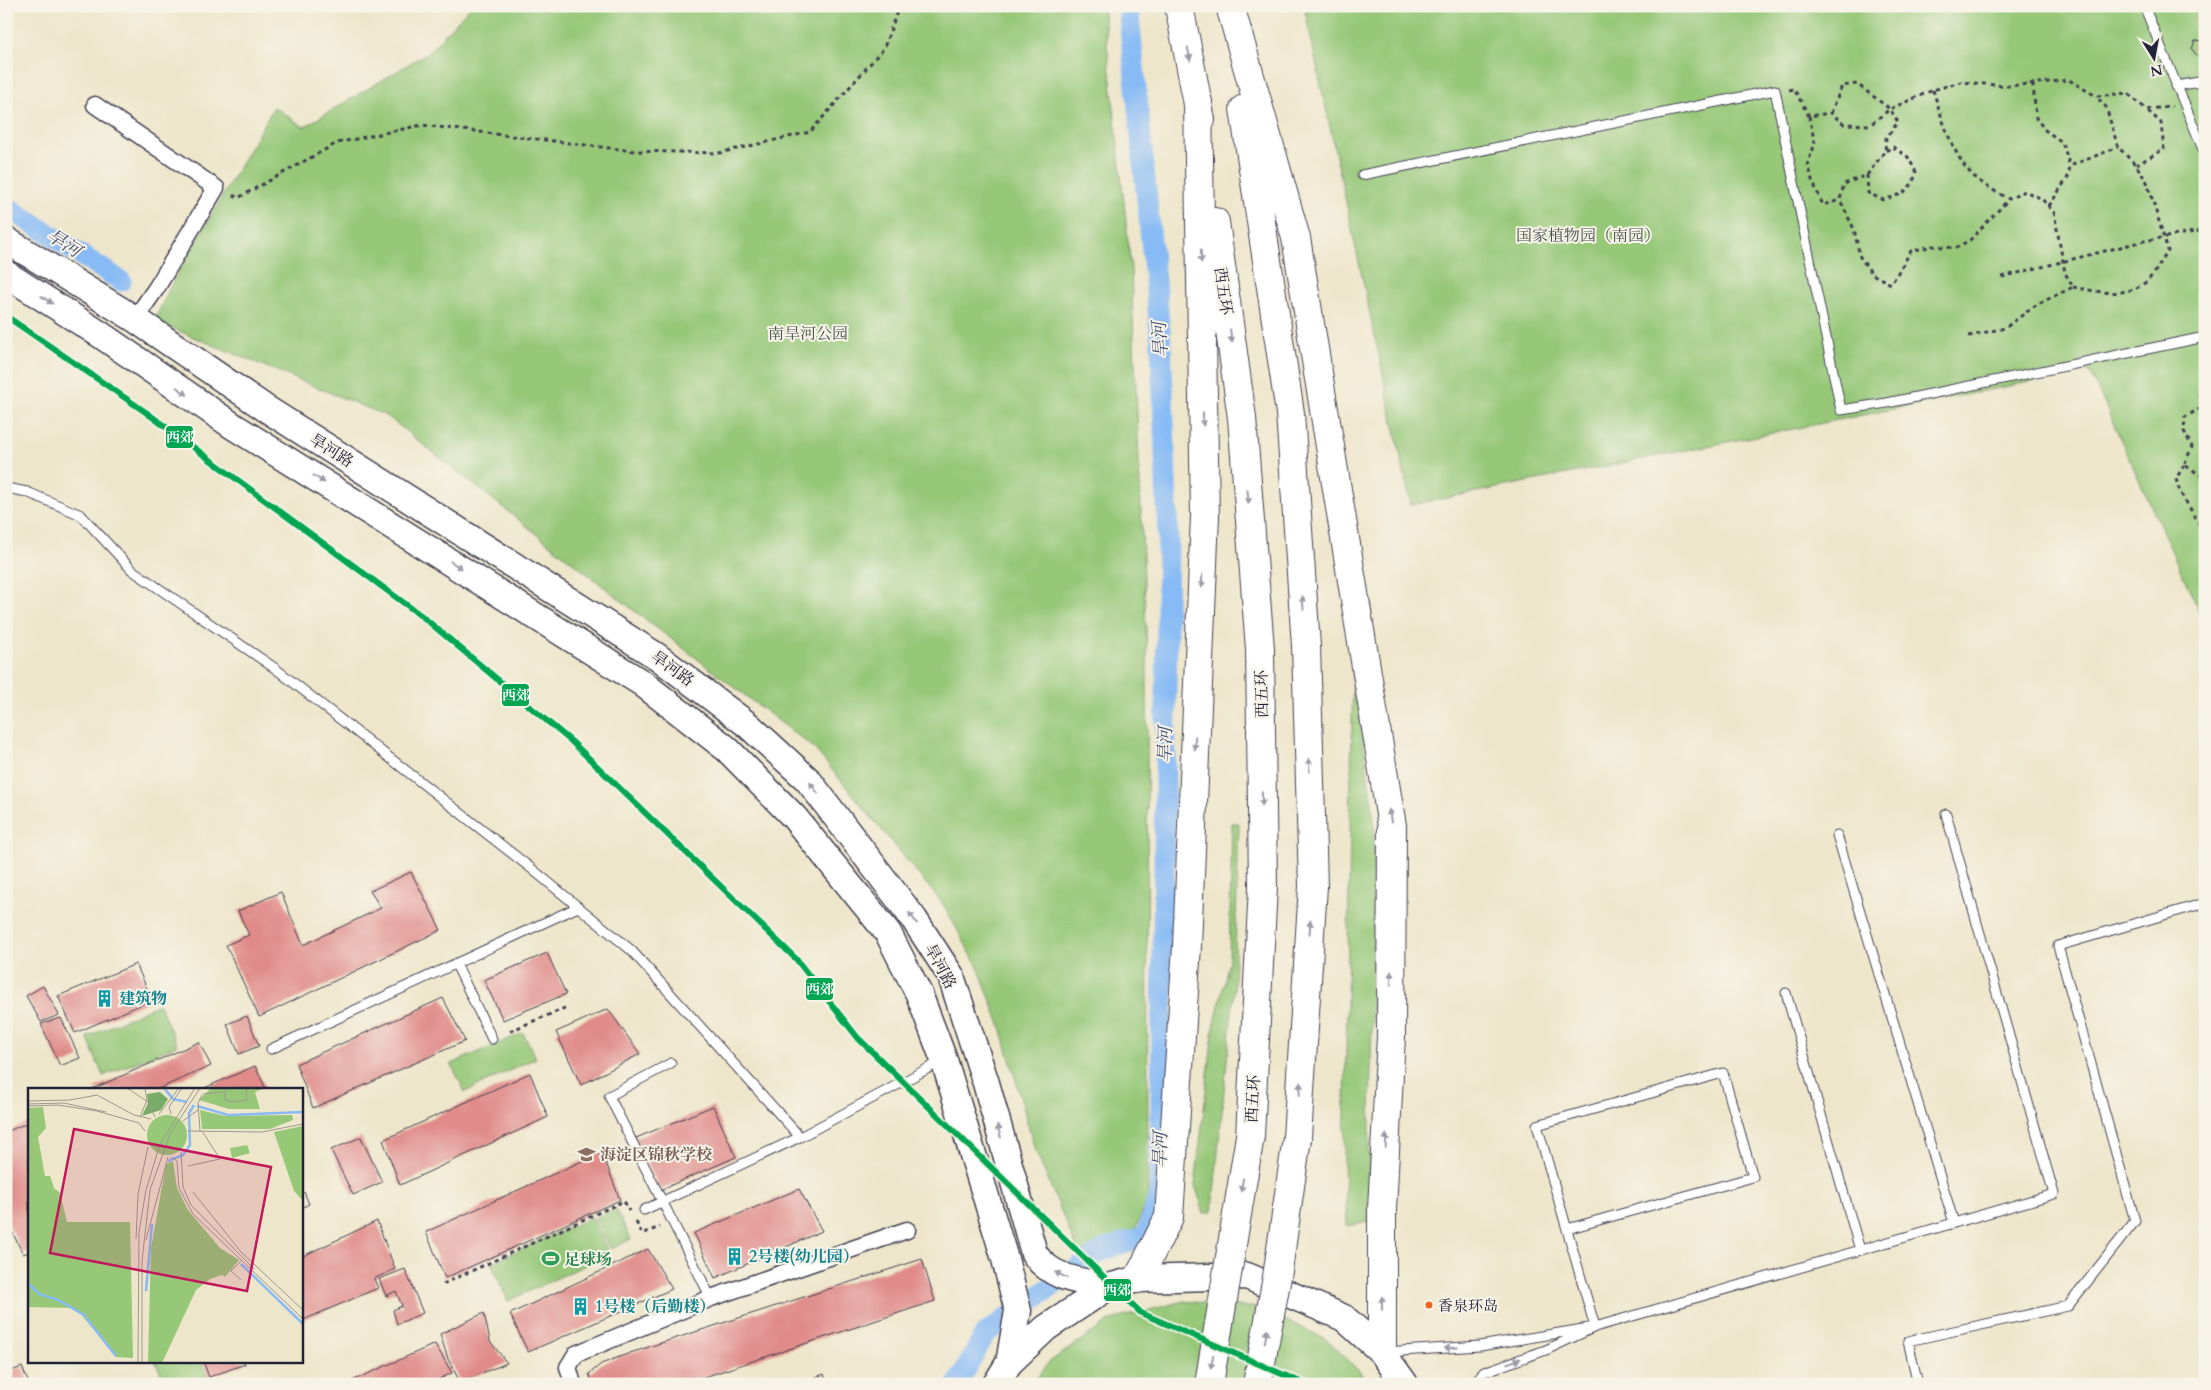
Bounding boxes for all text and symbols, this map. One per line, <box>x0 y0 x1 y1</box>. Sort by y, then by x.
north arrow <box>2128 32 2178 82</box>
one-way arrow <box>1185 47 1193 63</box>
text: N <box>2149 60 2164 81</box>
water label: 旱河 <box>42 223 88 265</box>
park label: 国家植物园（南园） <box>1516 225 1660 247</box>
one-way arrow <box>1197 248 1205 264</box>
street label: 西五环 <box>1209 266 1237 316</box>
one-way arrow <box>41 296 54 305</box>
water label: 旱河 <box>1147 318 1174 359</box>
park label: 南旱河公园 <box>768 323 848 345</box>
one-way arrow <box>1227 328 1235 344</box>
one-way arrow <box>176 386 189 396</box>
one-way arrow <box>1199 411 1207 427</box>
line badge: 西郊 <box>165 425 194 449</box>
text: 西郊 <box>166 428 194 447</box>
street label: 旱河路 <box>305 429 358 473</box>
one-way arrow <box>312 475 325 484</box>
one-way arrow <box>1245 490 1253 506</box>
one-way arrow <box>450 560 463 570</box>
one-way arrow <box>1198 573 1206 589</box>
one-way arrow <box>1298 594 1306 610</box>
street label: 旱河路 <box>647 646 698 692</box>
street label: 西五环 <box>1251 670 1273 718</box>
line badge: 西郊 <box>501 683 530 707</box>
text: 西郊 <box>502 686 530 705</box>
water label: 旱河 <box>1153 724 1178 763</box>
one-way arrow <box>1191 736 1199 752</box>
one-way arrow <box>1305 757 1313 773</box>
one-way arrow <box>809 782 820 795</box>
one-way arrow <box>1258 792 1266 808</box>
one-way arrow <box>1386 807 1394 823</box>
one-way arrow <box>908 911 918 924</box>
one-way arrow <box>1307 919 1315 935</box>
street label: 旱河路 <box>919 940 961 993</box>
one-way arrow <box>1387 970 1395 986</box>
line badge: 西郊 <box>805 977 834 1001</box>
text: 西郊 <box>806 980 834 999</box>
building icon: 建筑物 <box>95 988 115 1008</box>
place label: 建筑物 <box>119 988 167 1010</box>
street label: 西五环 <box>1241 1075 1265 1124</box>
one-way arrow <box>1297 1081 1305 1097</box>
inset map <box>28 1088 302 1362</box>
one-way arrow <box>995 1124 1003 1139</box>
water label: 旱河 <box>1148 1129 1173 1168</box>
one-way arrow <box>1382 1132 1390 1148</box>
school or university icon: 海淀区锦秋学校 <box>576 1144 596 1164</box>
place label: 海淀区锦秋学校 <box>600 1144 712 1166</box>
one-way arrow <box>1238 1177 1246 1193</box>
building icon: 2号楼(幼儿园） <box>725 1246 745 1266</box>
place label: 2号楼(幼儿园） <box>749 1246 859 1268</box>
sports icon: 足球场 <box>540 1249 560 1269</box>
place label: 足球场 <box>564 1249 612 1271</box>
one-way arrow <box>1054 1271 1069 1279</box>
line badge: 西郊 <box>1103 1278 1132 1302</box>
text: 西郊 <box>1103 1281 1131 1300</box>
one-way arrow <box>1378 1295 1386 1311</box>
building icon: 1号楼（后勤楼） <box>571 1296 591 1316</box>
place label: 1号楼（后勤楼） <box>595 1296 715 1318</box>
place label: 香泉环岛 <box>1438 1296 1498 1316</box>
marker: 香泉环岛 <box>1424 1300 1434 1310</box>
one-way arrow <box>1262 1328 1270 1343</box>
one-way arrow <box>1443 1344 1459 1352</box>
one-way arrow <box>1208 1354 1216 1370</box>
one-way arrow <box>1507 1357 1522 1364</box>

